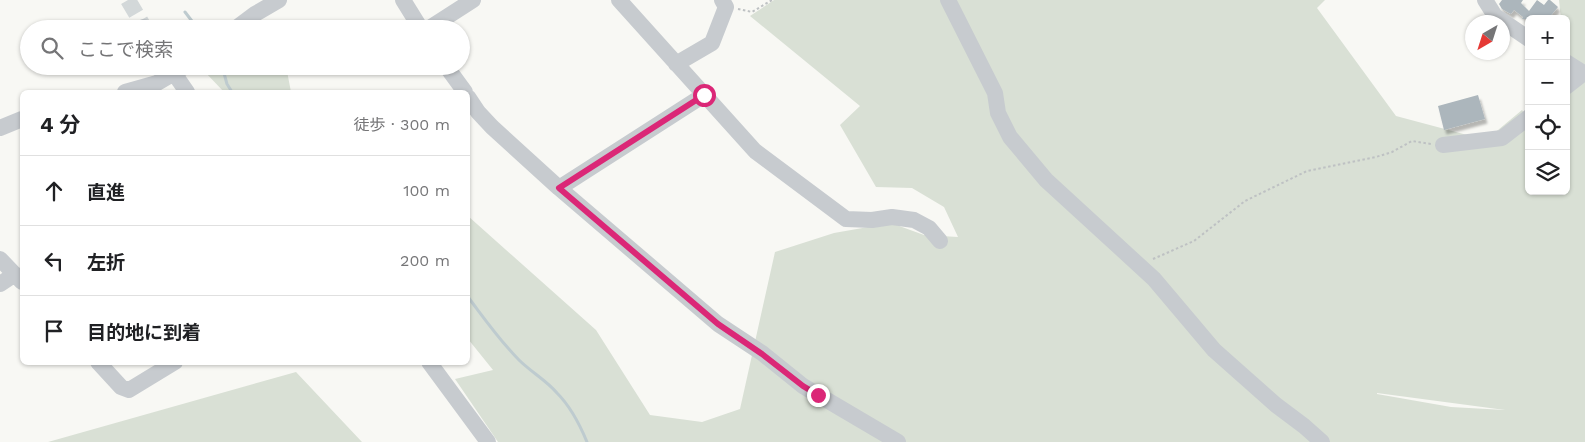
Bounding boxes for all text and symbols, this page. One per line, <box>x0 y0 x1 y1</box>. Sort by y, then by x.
north arrow <box>1465 15 1510 60</box>
map controls <box>1525 15 1570 195</box>
button: + <box>1525 15 1570 60</box>
search box <box>20 20 470 75</box>
icon: search <box>38 34 66 62</box>
text: ここで検索 <box>78 38 173 61</box>
button: − <box>1525 60 1570 105</box>
route start <box>693 84 716 107</box>
button: locate <box>1525 105 1570 150</box>
text: 4 分 <box>40 112 81 137</box>
text: 徒歩 · 300 m <box>354 115 450 134</box>
button: layers <box>1525 150 1570 195</box>
icon: ahead <box>40 177 68 205</box>
text: 直進 <box>87 181 125 204</box>
text: 100 m <box>403 181 450 200</box>
icon: left <box>40 247 68 275</box>
text: 左折 <box>87 251 125 274</box>
text: 200 m <box>400 251 450 270</box>
icon: arrive <box>40 317 68 345</box>
text: 目的地に到着 <box>87 321 201 344</box>
route end <box>807 384 830 407</box>

